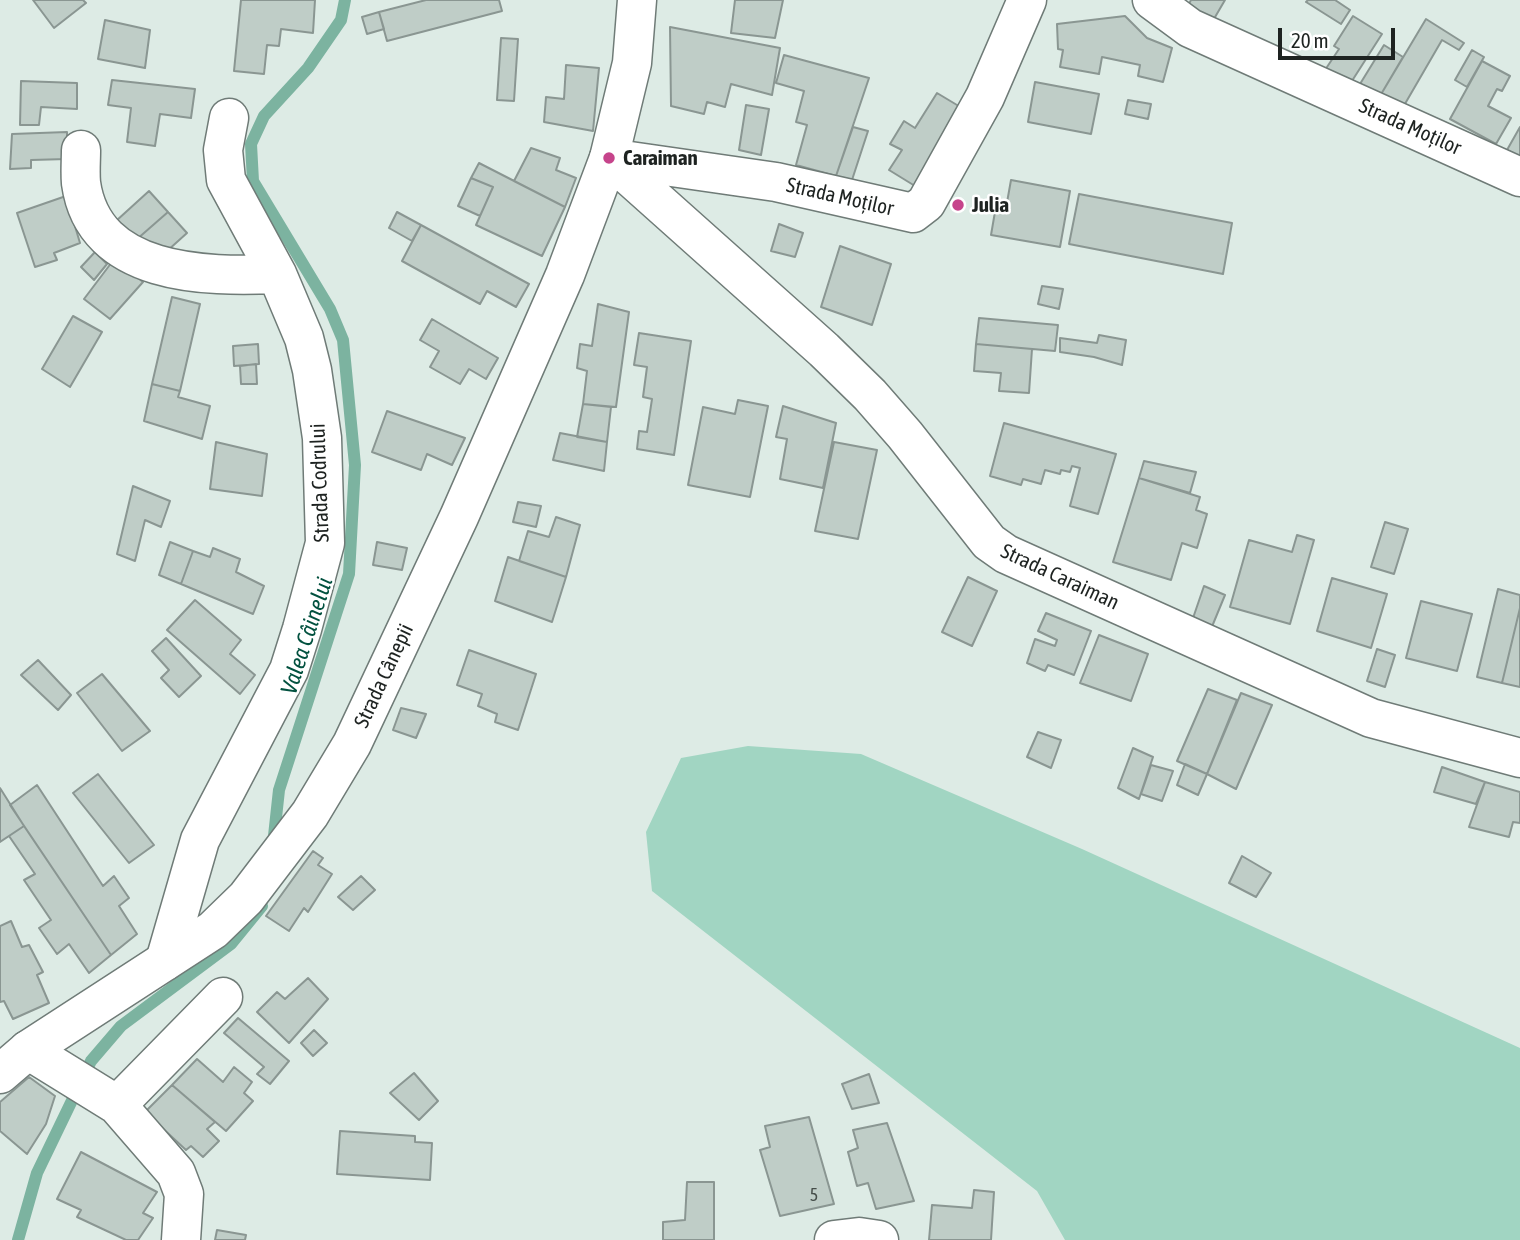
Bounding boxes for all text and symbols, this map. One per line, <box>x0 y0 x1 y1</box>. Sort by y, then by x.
scale bar <box>1282 14 1399 58</box>
text: 20 m <box>1291 28 1329 52</box>
street label: Strada Moților <box>1355 93 1465 161</box>
place label: Caraiman <box>623 145 698 171</box>
marker: Caraiman <box>601 150 617 166</box>
street label: Strada Moților <box>784 172 896 222</box>
place label: Julia <box>972 192 1009 218</box>
marker: Julia <box>950 197 966 213</box>
street label: Strada Codrului <box>305 423 335 543</box>
street label: Strada Caraiman <box>997 539 1123 615</box>
water label: Valea Câinelui <box>275 574 339 698</box>
street label: Strada Cânepii <box>349 620 419 732</box>
house number: 5 <box>810 1184 818 1206</box>

